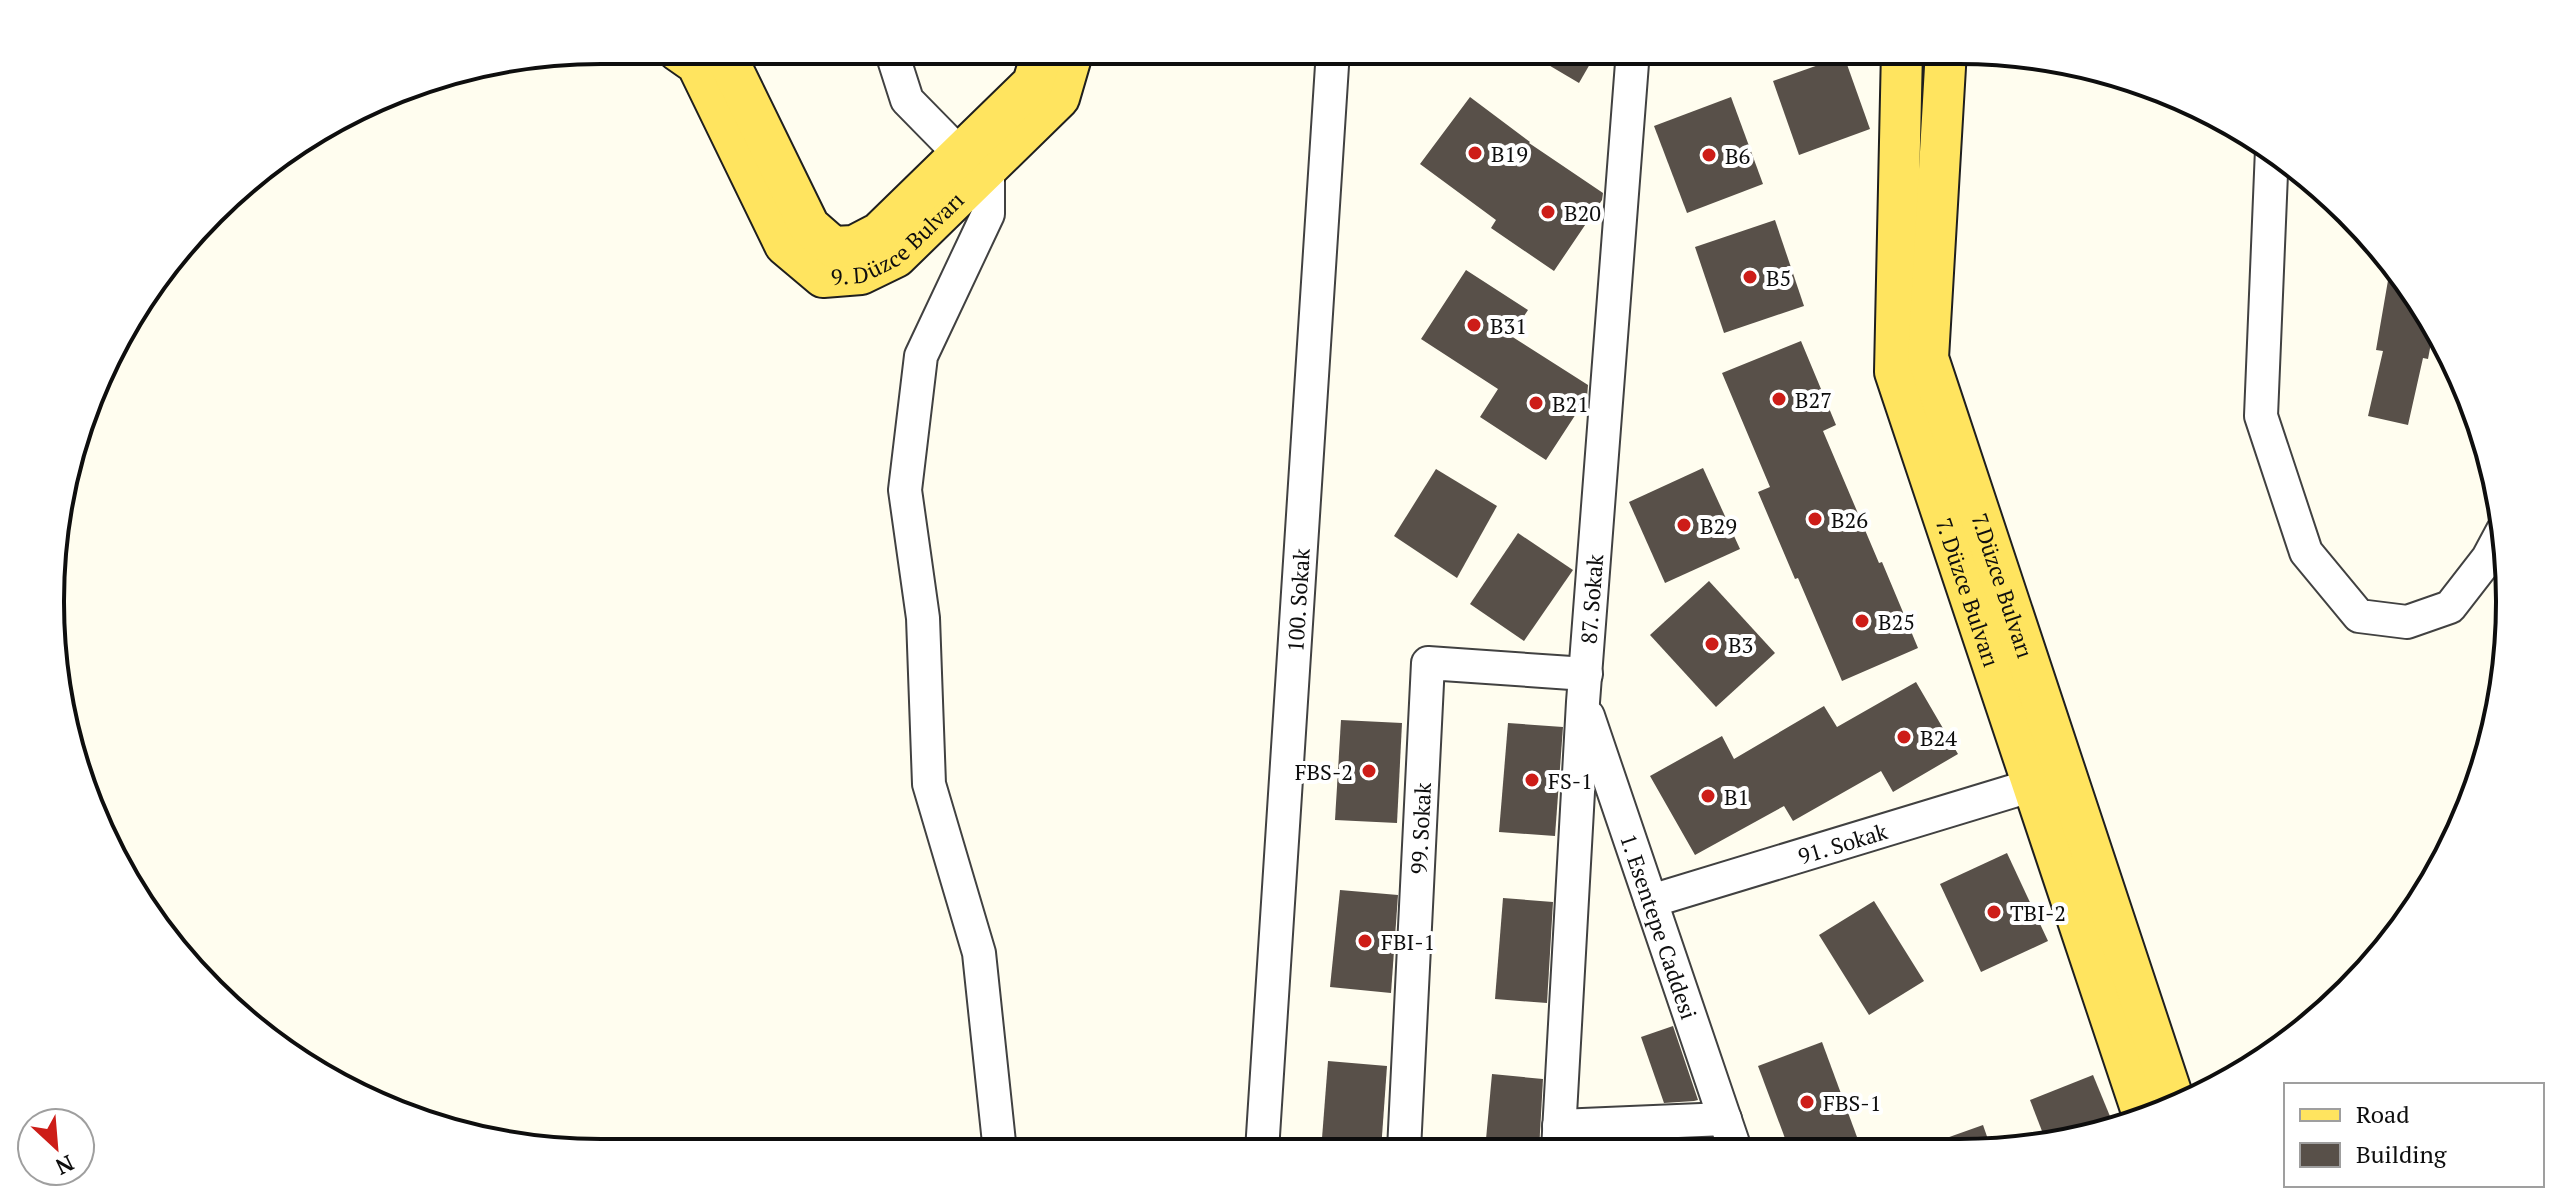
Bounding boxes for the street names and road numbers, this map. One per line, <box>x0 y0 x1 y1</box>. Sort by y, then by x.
street label: 9. Düzce Bulvarı <box>830 185 969 291</box>
street label: 7.Düzce Bulvarı <box>1966 509 2041 661</box>
street label: 7. Düzce Bulvarı <box>1930 514 2007 670</box>
street label: 100. Sokak <box>1280 547 1315 653</box>
street label: 87. Sokak <box>1573 553 1609 645</box>
street label: 99. Sokak <box>1403 781 1437 875</box>
street label: 91. Sokak <box>1794 815 1891 870</box>
street label: 1. Esentepe Caddesi <box>1614 830 1704 1023</box>

